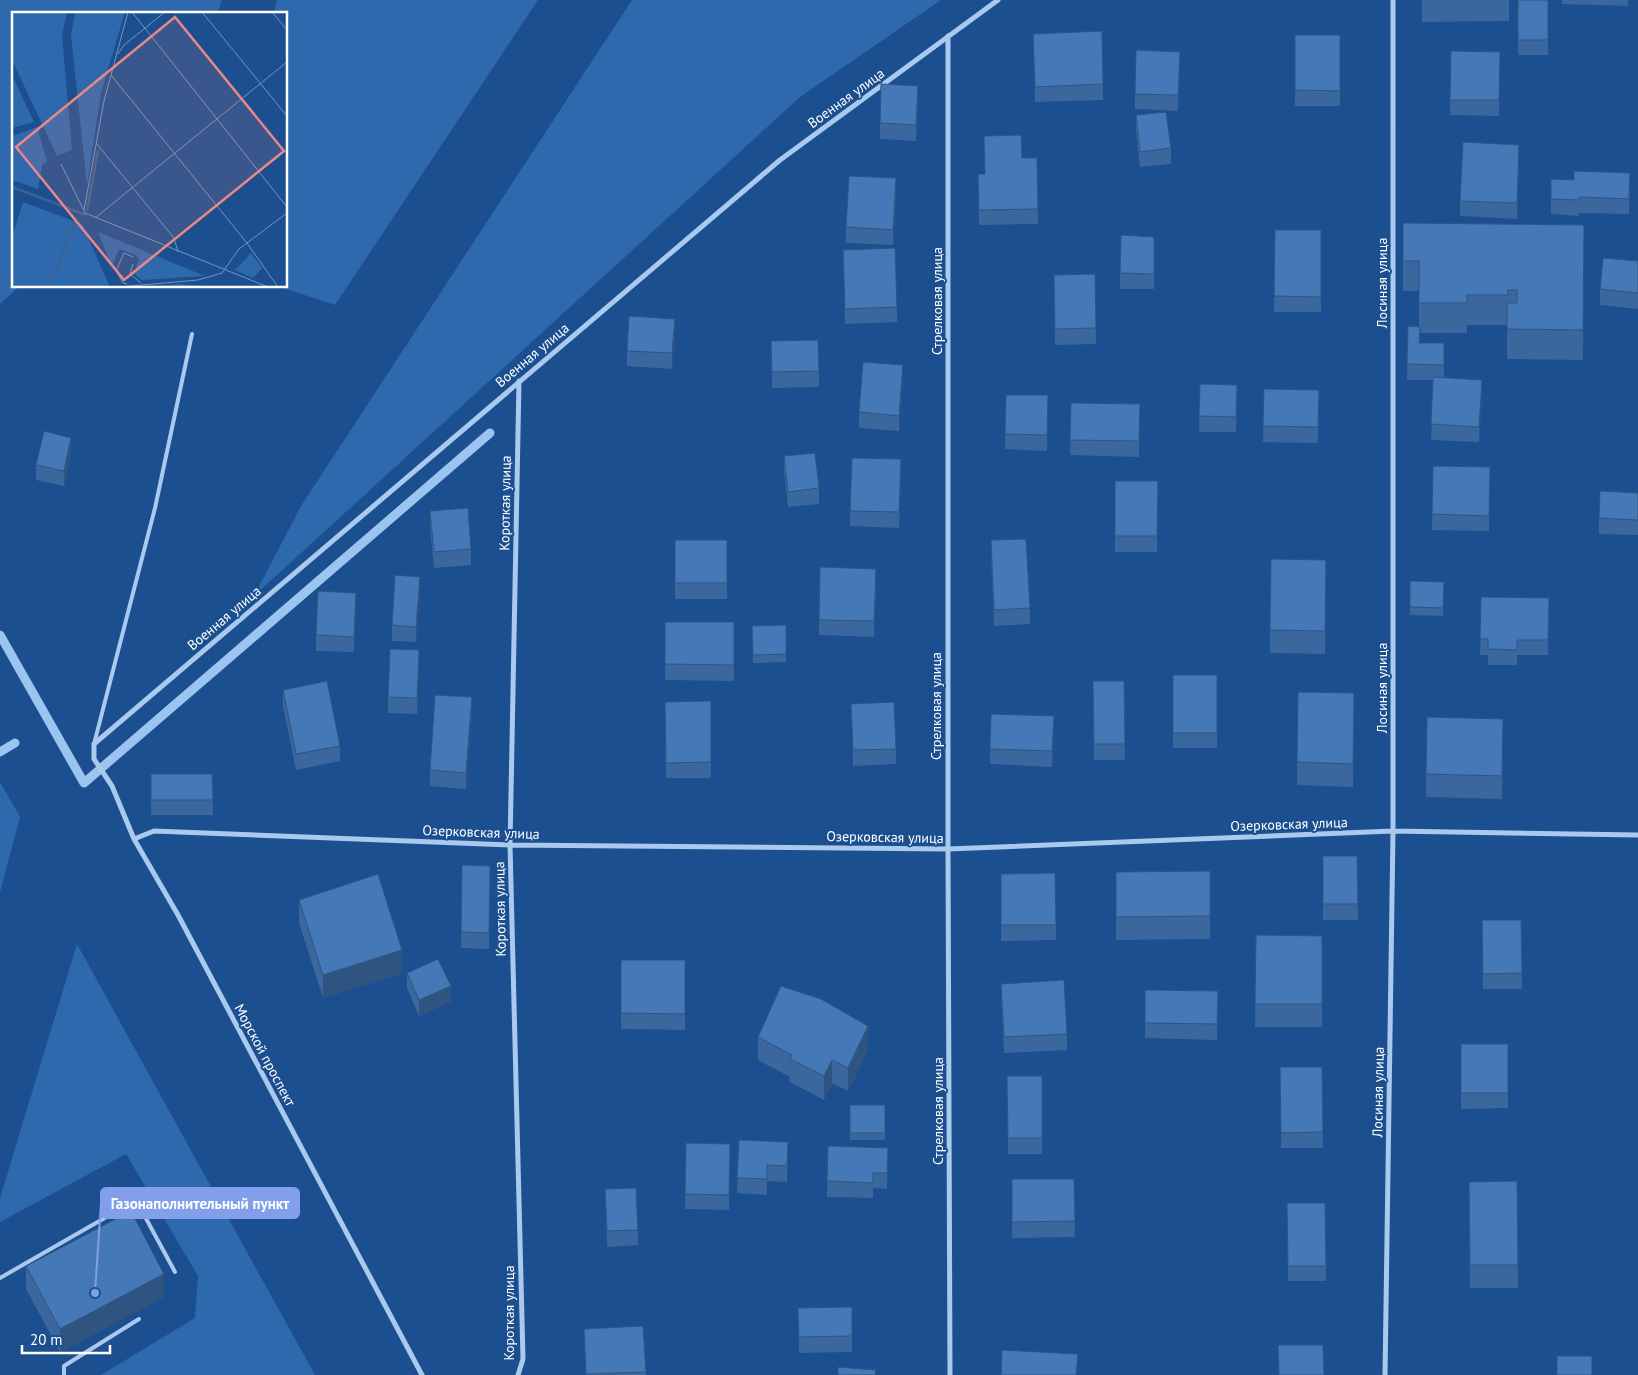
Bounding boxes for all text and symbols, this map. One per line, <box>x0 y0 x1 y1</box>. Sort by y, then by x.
inset map <box>12 12 288 288</box>
street label: Военная улица <box>804 64 888 132</box>
street label: Лосиная улица <box>1373 238 1391 329</box>
street label: Стрелковая улица <box>928 247 946 355</box>
street label: Военная улица <box>491 319 573 391</box>
street label: Короткая улица <box>495 455 515 551</box>
street label: Военная улица <box>183 582 265 654</box>
street label: Лосиная улица <box>1373 643 1391 734</box>
street label: Стрелковая улица <box>927 652 945 760</box>
street label: Озерковская улица <box>1230 813 1348 835</box>
street label: Озерковская улица <box>422 821 540 843</box>
street label: Озерковская улица <box>826 827 944 847</box>
street label: Короткая улица <box>490 861 510 957</box>
street label: Морской проспект <box>230 1001 300 1110</box>
street label: Лосиная улица <box>1368 1046 1388 1139</box>
street label: Стрелковая улица <box>929 1057 947 1165</box>
callout: Газонаполнительный пункт <box>101 1188 299 1218</box>
text: Газонаполнительный пункт <box>111 1194 290 1213</box>
street label: Короткая улица <box>500 1265 518 1361</box>
scale bar <box>22 1322 110 1354</box>
text: 20 m <box>30 1330 63 1349</box>

